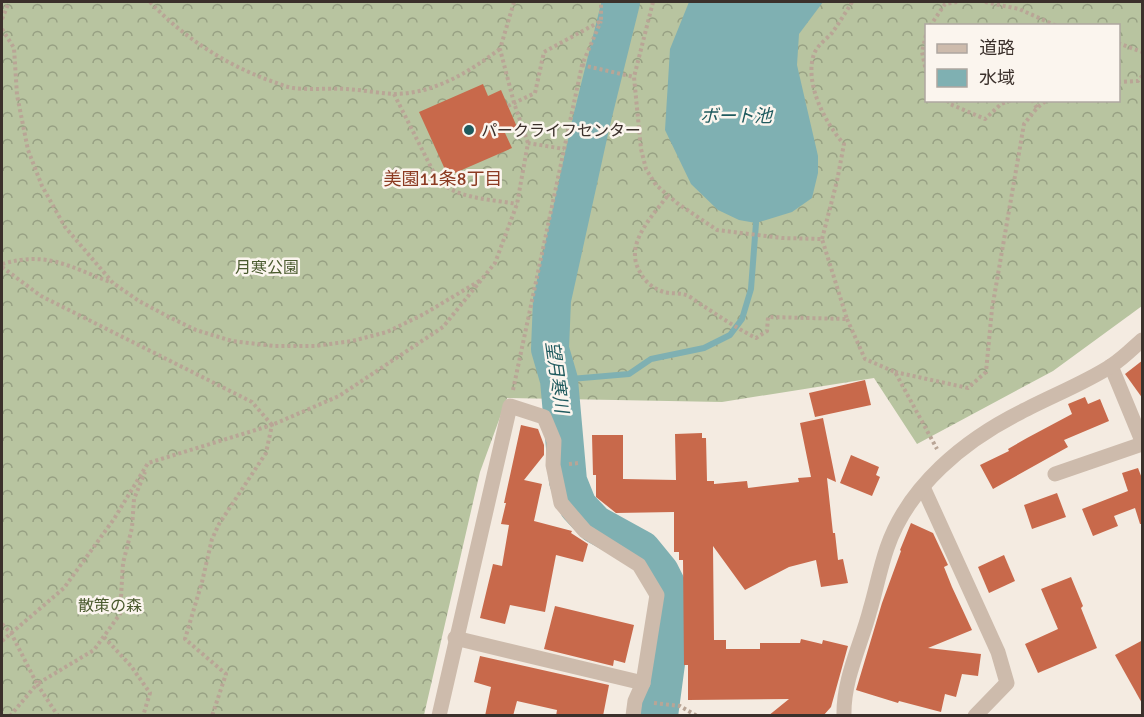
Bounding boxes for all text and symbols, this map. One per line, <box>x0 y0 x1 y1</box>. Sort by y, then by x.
legend <box>925 24 1120 102</box>
text: 道路 <box>979 37 1015 59</box>
text: 水域 <box>979 67 1015 89</box>
water label: ボート池 <box>700 105 774 127</box>
place label: パークライフセンター <box>481 121 641 141</box>
marker: パークライフセンター <box>462 123 476 137</box>
district label: 美園11条8丁目 <box>383 168 503 190</box>
park label: 月寒公園 <box>235 258 299 278</box>
water label: 望月寒川 <box>541 340 573 416</box>
park label: 散策の森 <box>78 596 142 616</box>

